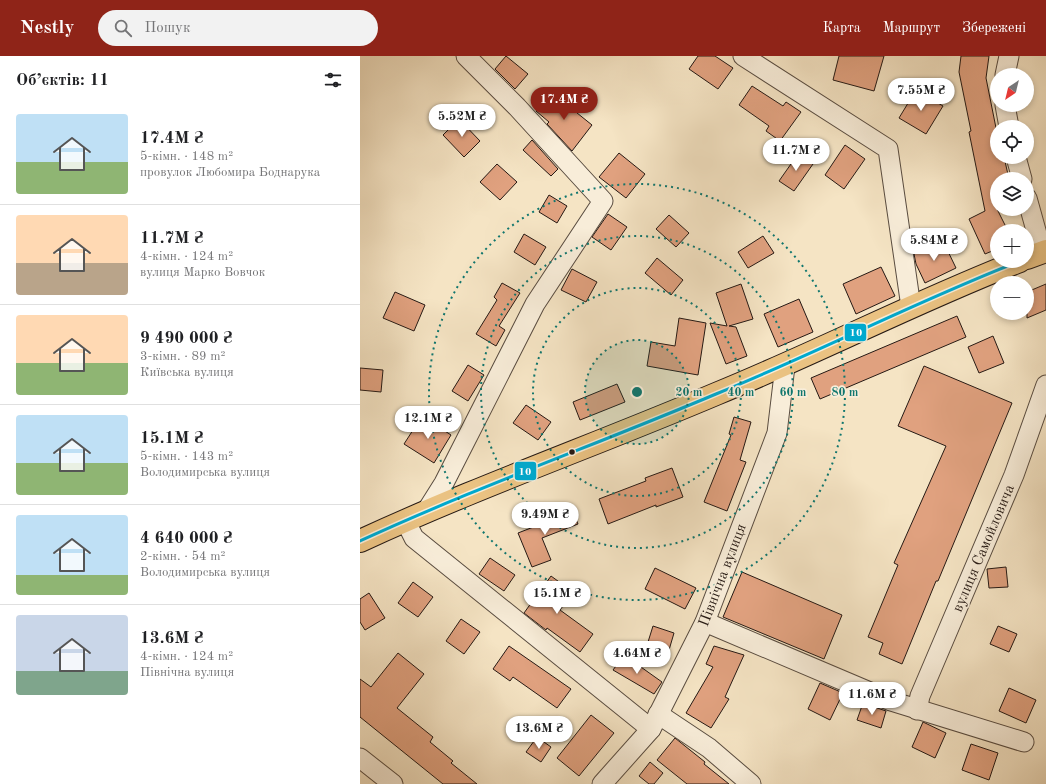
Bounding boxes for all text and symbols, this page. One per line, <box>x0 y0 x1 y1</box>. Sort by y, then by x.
search box <box>98 10 378 46</box>
icon: search <box>112 17 134 39</box>
text: Nestly <box>20 19 74 38</box>
text: Пошук <box>144 21 191 36</box>
text: Карта <box>823 21 861 35</box>
text: Маршрут <box>883 21 940 35</box>
text: Збережені <box>962 21 1026 35</box>
north arrow <box>990 68 1034 112</box>
map controls <box>990 68 1034 320</box>
icon: filters <box>322 69 344 91</box>
text: Об’єктів: 11 <box>16 72 109 89</box>
pin: 7.55M ₴ <box>884 78 958 112</box>
text: 7.55M ₴ <box>897 84 945 97</box>
pin: 17.4M ₴ <box>527 87 601 121</box>
text: 17.4M ₴ <box>540 93 588 106</box>
pin: 5.52M ₴ <box>425 104 499 138</box>
text: 5.52M ₴ <box>438 110 486 123</box>
button: locate <box>990 120 1034 164</box>
icon: home <box>48 130 96 178</box>
text: 17.4M ₴ <box>140 130 204 147</box>
pin: 11.7M ₴ <box>759 138 833 172</box>
text: 11.7M ₴ <box>772 144 820 157</box>
text: 5-кімн. · 148 m² <box>140 150 233 163</box>
text: провулок Любомира Боднарука <box>140 166 320 179</box>
button: layers <box>990 172 1034 216</box>
button: + <box>990 224 1034 268</box>
pin: 5.84M ₴ <box>897 228 971 262</box>
text: 11.7M ₴ <box>140 230 204 247</box>
icon: home <box>48 231 96 279</box>
text: 5.84M ₴ <box>910 234 958 247</box>
text: 4-кімн. · 124 m² <box>140 250 233 263</box>
text: вулиця Марко Вовчок <box>140 266 265 279</box>
button: − <box>990 276 1034 320</box>
line badge: 10 <box>844 323 867 342</box>
text: 10 <box>850 328 862 339</box>
text: 9 490 000 ₴ <box>140 330 233 347</box>
icon: home <box>48 331 96 379</box>
text: 3-кімн. · 89 m² <box>140 350 226 363</box>
text: Київська вулиця <box>140 366 234 379</box>
centre of rings <box>630 385 644 399</box>
text: 20 m <box>676 387 703 399</box>
text: 40 m <box>728 387 755 399</box>
text: 60 m <box>780 387 807 399</box>
text: 80 m <box>832 387 859 399</box>
pin: 12.1M ₴ <box>391 406 465 440</box>
text: 12.1M ₴ <box>404 412 452 425</box>
text: 15.1M ₴ <box>140 430 204 447</box>
icon: home <box>48 431 96 479</box>
unlabelled marker <box>567 447 577 457</box>
text: 5-кімн. · 143 m² <box>140 450 233 463</box>
line badge: 10 <box>514 461 537 481</box>
text: Володимирська вулиця <box>140 466 270 479</box>
text: 10 <box>519 467 531 478</box>
street label: вулиця Самойловича <box>951 482 1018 615</box>
pin: 9.49M ₴ <box>508 502 582 536</box>
text: 9.49M ₴ <box>521 508 569 521</box>
street label: Північна вулиця <box>697 522 750 629</box>
text: 4 640 000 ₴ <box>140 530 233 547</box>
icon: home <box>48 531 96 579</box>
text: 2-кімн. · 54 m² <box>140 550 226 563</box>
text: Володимирська вулиця <box>140 566 270 579</box>
pin: 15.1M ₴ <box>520 581 594 615</box>
text: 15.1M ₴ <box>533 587 581 600</box>
text: 13.6M ₴ <box>140 630 204 647</box>
icon: home <box>48 631 96 679</box>
pin: 4.64M ₴ <box>600 641 674 675</box>
text: 4.64M ₴ <box>613 647 661 660</box>
text: 4-кімн. · 124 m² <box>140 650 233 663</box>
text: Північна вулиця <box>140 666 234 679</box>
pin: 11.6M ₴ <box>835 682 909 716</box>
text: 11.6M ₴ <box>848 688 896 701</box>
pin: 13.6M ₴ <box>502 716 576 750</box>
text: 13.6M ₴ <box>515 722 563 735</box>

